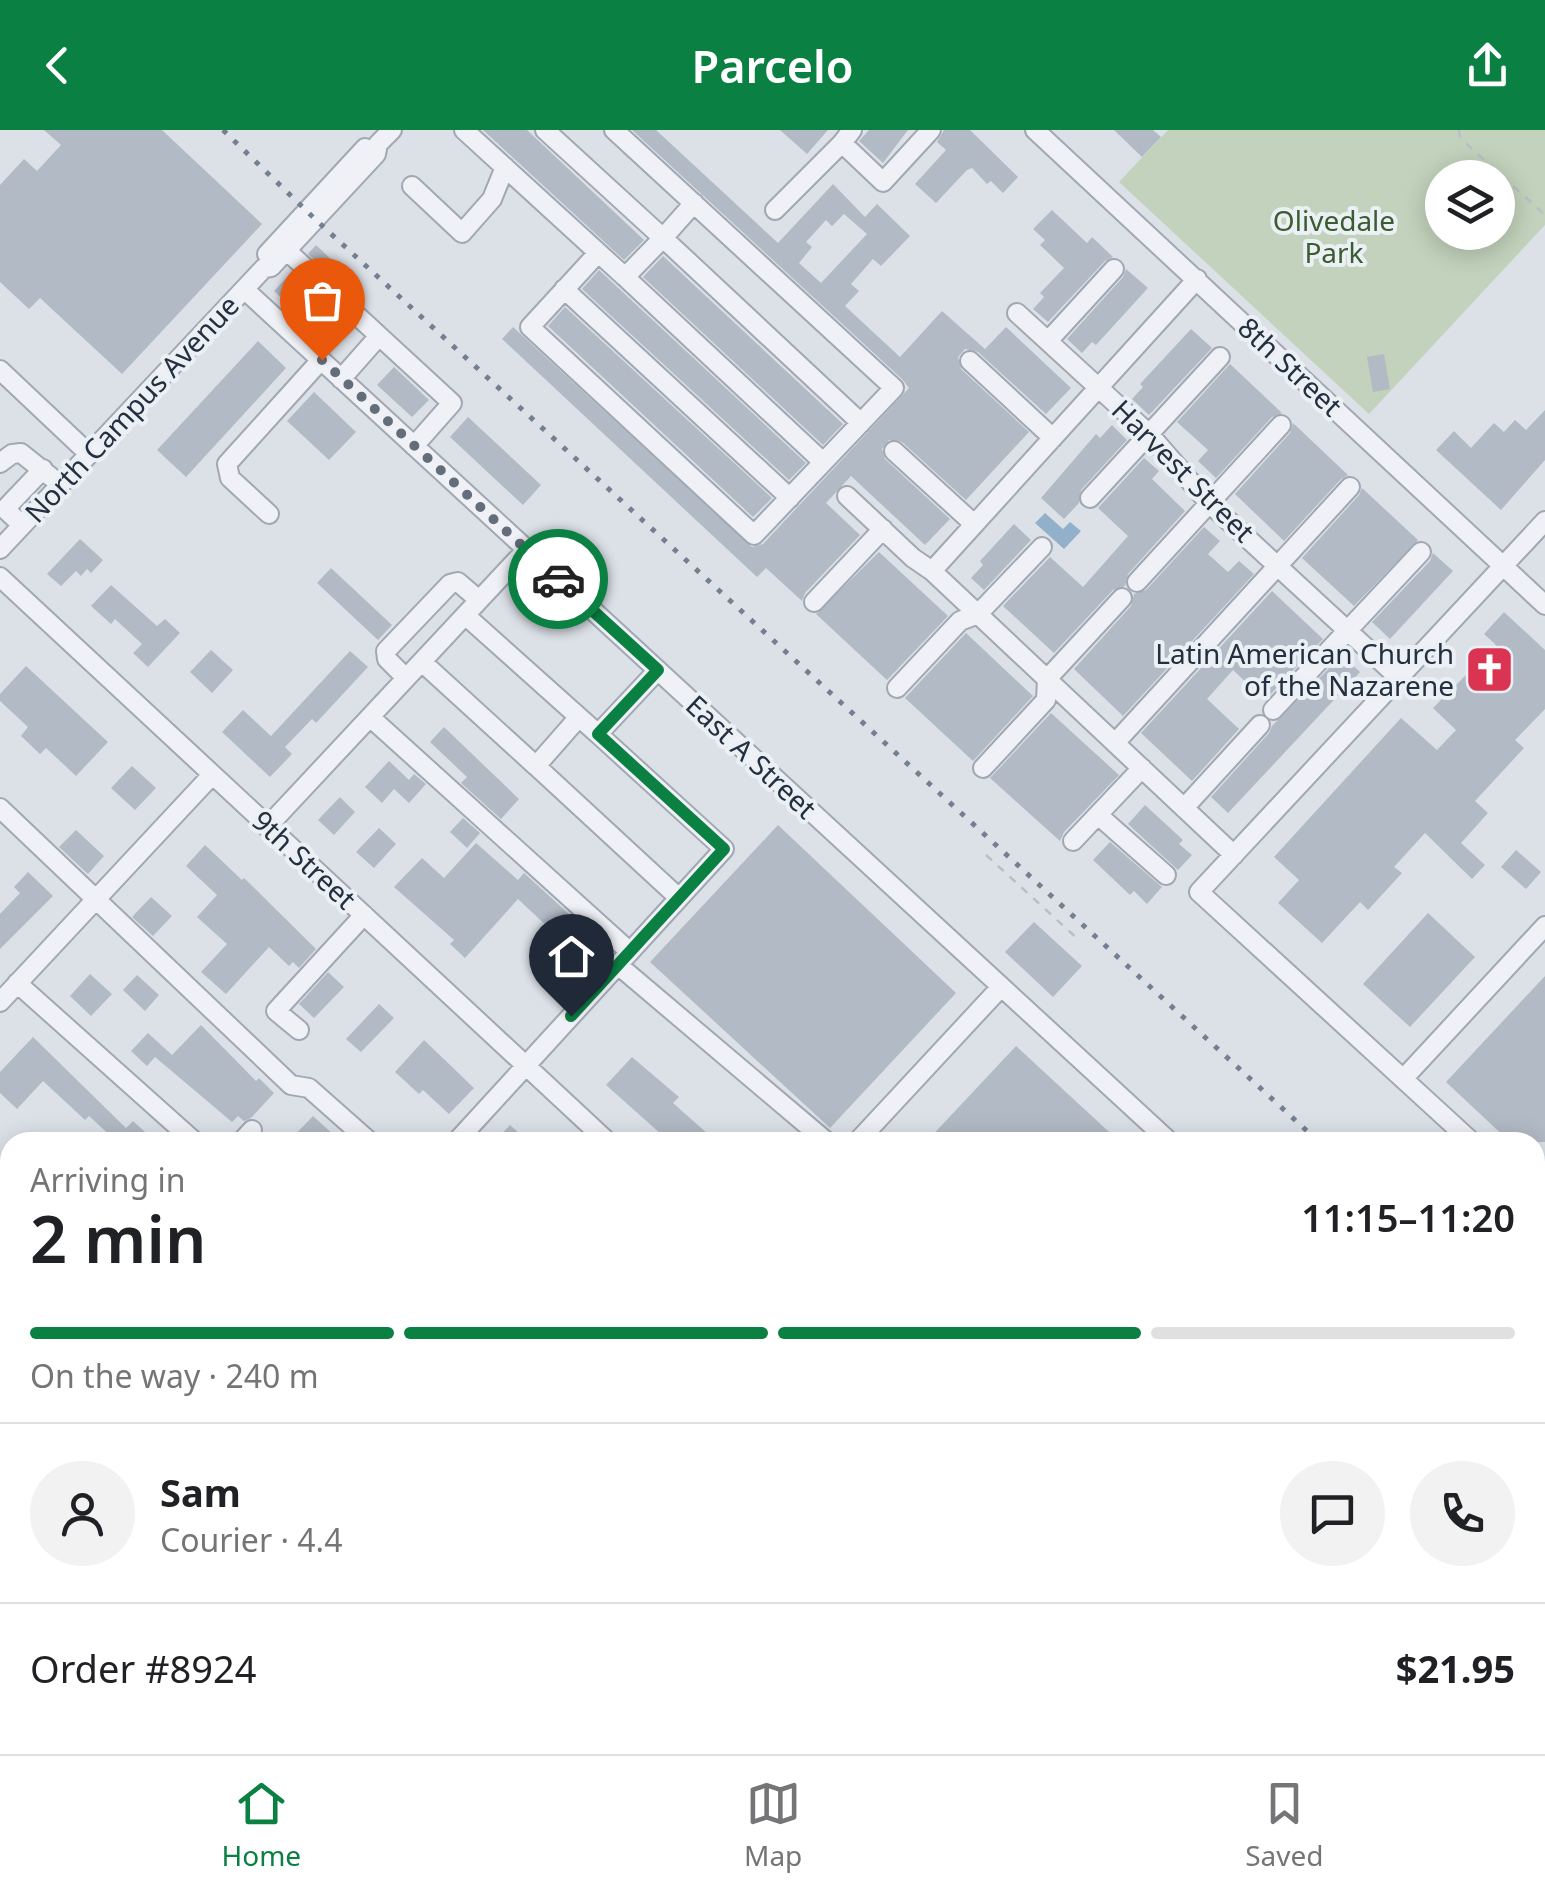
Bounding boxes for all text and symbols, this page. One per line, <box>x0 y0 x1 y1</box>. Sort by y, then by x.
text: Parcelo <box>691 35 854 96</box>
icon: back <box>30 38 85 93</box>
icon: share <box>1460 38 1515 93</box>
map controls <box>1425 160 1515 250</box>
button: layers <box>1425 160 1515 250</box>
park label: Olivedale Park <box>1273 201 1395 271</box>
pin <box>280 258 365 361</box>
icon: bag <box>295 273 350 328</box>
street label: North Campus Avenue <box>16 287 247 530</box>
street label: 8th Street <box>1231 308 1351 424</box>
street label: Harvest Street <box>1104 391 1263 550</box>
courier <box>508 529 608 629</box>
icon: car <box>531 552 586 607</box>
place label: Latin American Church of the Nazarene <box>1155 634 1454 704</box>
church icon: Latin American Church of the Nazarene <box>1463 644 1515 696</box>
street label: East A Street <box>678 686 825 827</box>
street label: 9th Street <box>245 801 365 917</box>
pin <box>529 914 614 1017</box>
icon: home <box>544 929 599 984</box>
text: Arriving in <box>30 1158 185 1201</box>
text: 11:15–11:20 <box>1301 1191 1515 1243</box>
text: 2 min <box>30 1194 206 1282</box>
text: On the way · 240 m <box>30 1354 319 1397</box>
button: person <box>30 1461 135 1566</box>
button: chat <box>1280 1461 1385 1566</box>
button: phone <box>1410 1461 1515 1566</box>
text: Sam <box>160 1466 241 1518</box>
text: Courier · 4.4 <box>160 1518 343 1561</box>
text: Order #8924 <box>30 1642 256 1694</box>
text: $21.95 <box>1396 1642 1515 1694</box>
tab: Home <box>221 1776 301 1874</box>
tab: Map <box>744 1776 802 1874</box>
tab: Saved <box>1245 1776 1324 1874</box>

